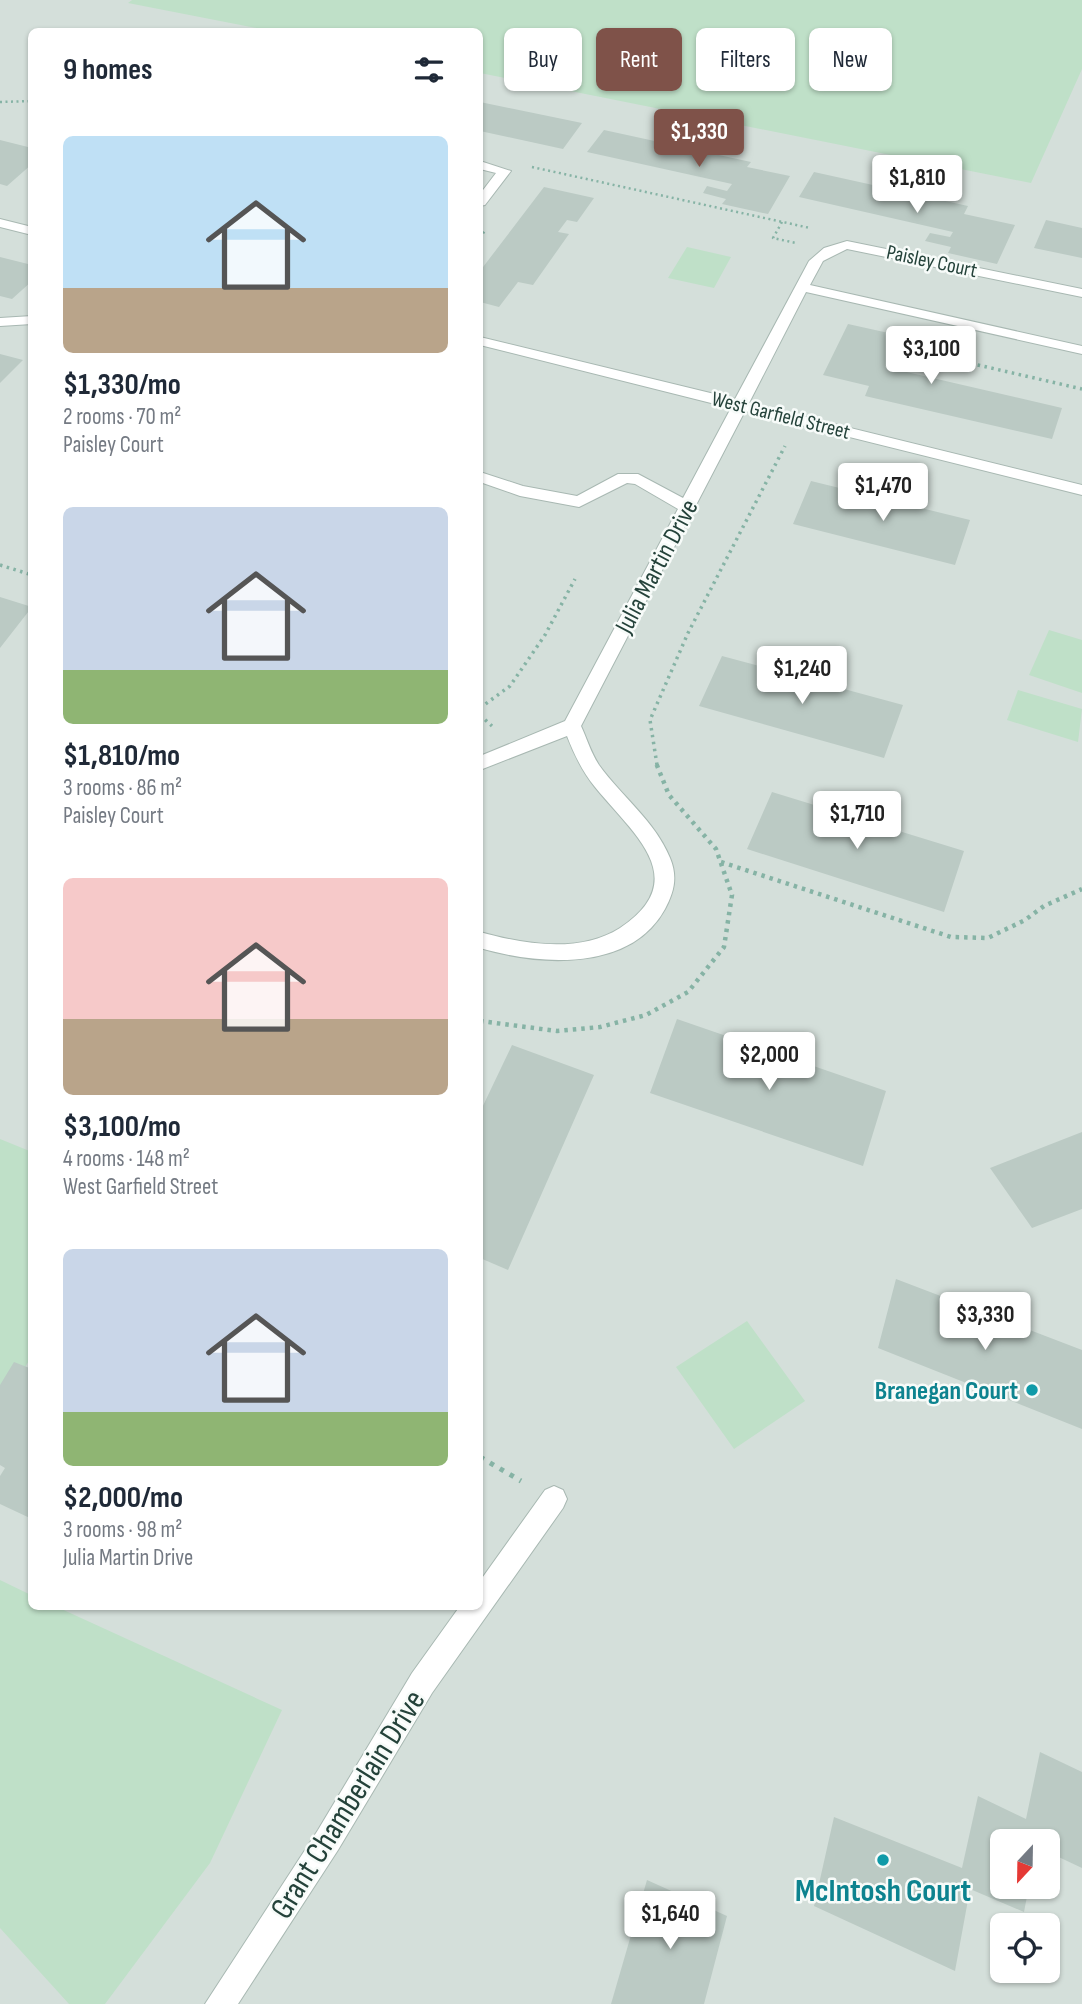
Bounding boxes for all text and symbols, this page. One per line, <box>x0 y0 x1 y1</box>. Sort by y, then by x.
chip: Buy <box>504 28 582 91</box>
chip: Rent <box>596 28 682 91</box>
chip: Filters <box>696 28 795 91</box>
chip: New <box>809 28 892 91</box>
icon: filters <box>410 51 448 89</box>
text: 9 homes <box>63 52 153 88</box>
pin: $1,330 <box>642 110 756 169</box>
text: $1,330 <box>670 118 728 146</box>
pin: $1,810 <box>860 156 974 215</box>
text: $1,810 <box>888 164 946 192</box>
icon: home <box>193 182 319 308</box>
street label: Paisley Court <box>884 240 979 283</box>
pin: $3,100 <box>874 326 988 386</box>
text: $3,100 <box>902 335 960 363</box>
text: $1,330/mo <box>63 367 181 403</box>
street label: West Garfield Street <box>709 386 853 445</box>
text: 2 rooms · 70 m² <box>63 403 181 431</box>
text: Paisley Court <box>63 431 164 459</box>
pin: $1,470 <box>826 463 940 523</box>
text: $1,470 <box>854 472 912 500</box>
street label: Julia Martin Drive <box>609 494 706 640</box>
icon: home <box>193 553 319 679</box>
pin: $1,240 <box>745 646 859 706</box>
text: $1,240 <box>773 655 831 683</box>
text: $1,810/mo <box>63 738 180 774</box>
text: 3 rooms · 86 m² <box>63 774 182 802</box>
pin: $1,710 <box>800 792 914 851</box>
text: $1,710 <box>829 800 885 828</box>
text: Paisley Court <box>63 802 164 830</box>
icon: home <box>193 924 319 1050</box>
pin: $2,000 <box>712 1032 826 1092</box>
text: $2,000 <box>739 1041 799 1069</box>
text: $3,100/mo <box>63 1109 181 1145</box>
text: 4 rooms · 148 m² <box>63 1145 190 1173</box>
text: West Garfield Street <box>63 1173 218 1201</box>
pin: $3,330 <box>928 1292 1042 1352</box>
icon: home <box>193 1295 319 1421</box>
text: $3,330 <box>956 1301 1014 1329</box>
place label: Branegan Court <box>875 1376 1018 1407</box>
marker: Branegan Court <box>1024 1382 1040 1398</box>
text: $2,000/mo <box>63 1480 183 1516</box>
text: 3 rooms · 98 m² <box>63 1516 182 1544</box>
text: Julia Martin Drive <box>63 1544 193 1572</box>
street label: Grant Chamberlain Drive <box>262 1683 434 1926</box>
north arrow <box>990 1829 1060 1899</box>
map controls <box>990 1829 1060 1983</box>
marker: McIntosh Court <box>875 1852 891 1868</box>
place label: McIntosh Court <box>795 1872 971 1911</box>
pin: $1,640 <box>613 1892 727 1951</box>
text: $1,640 <box>640 1900 700 1928</box>
button: locate <box>990 1913 1060 1983</box>

